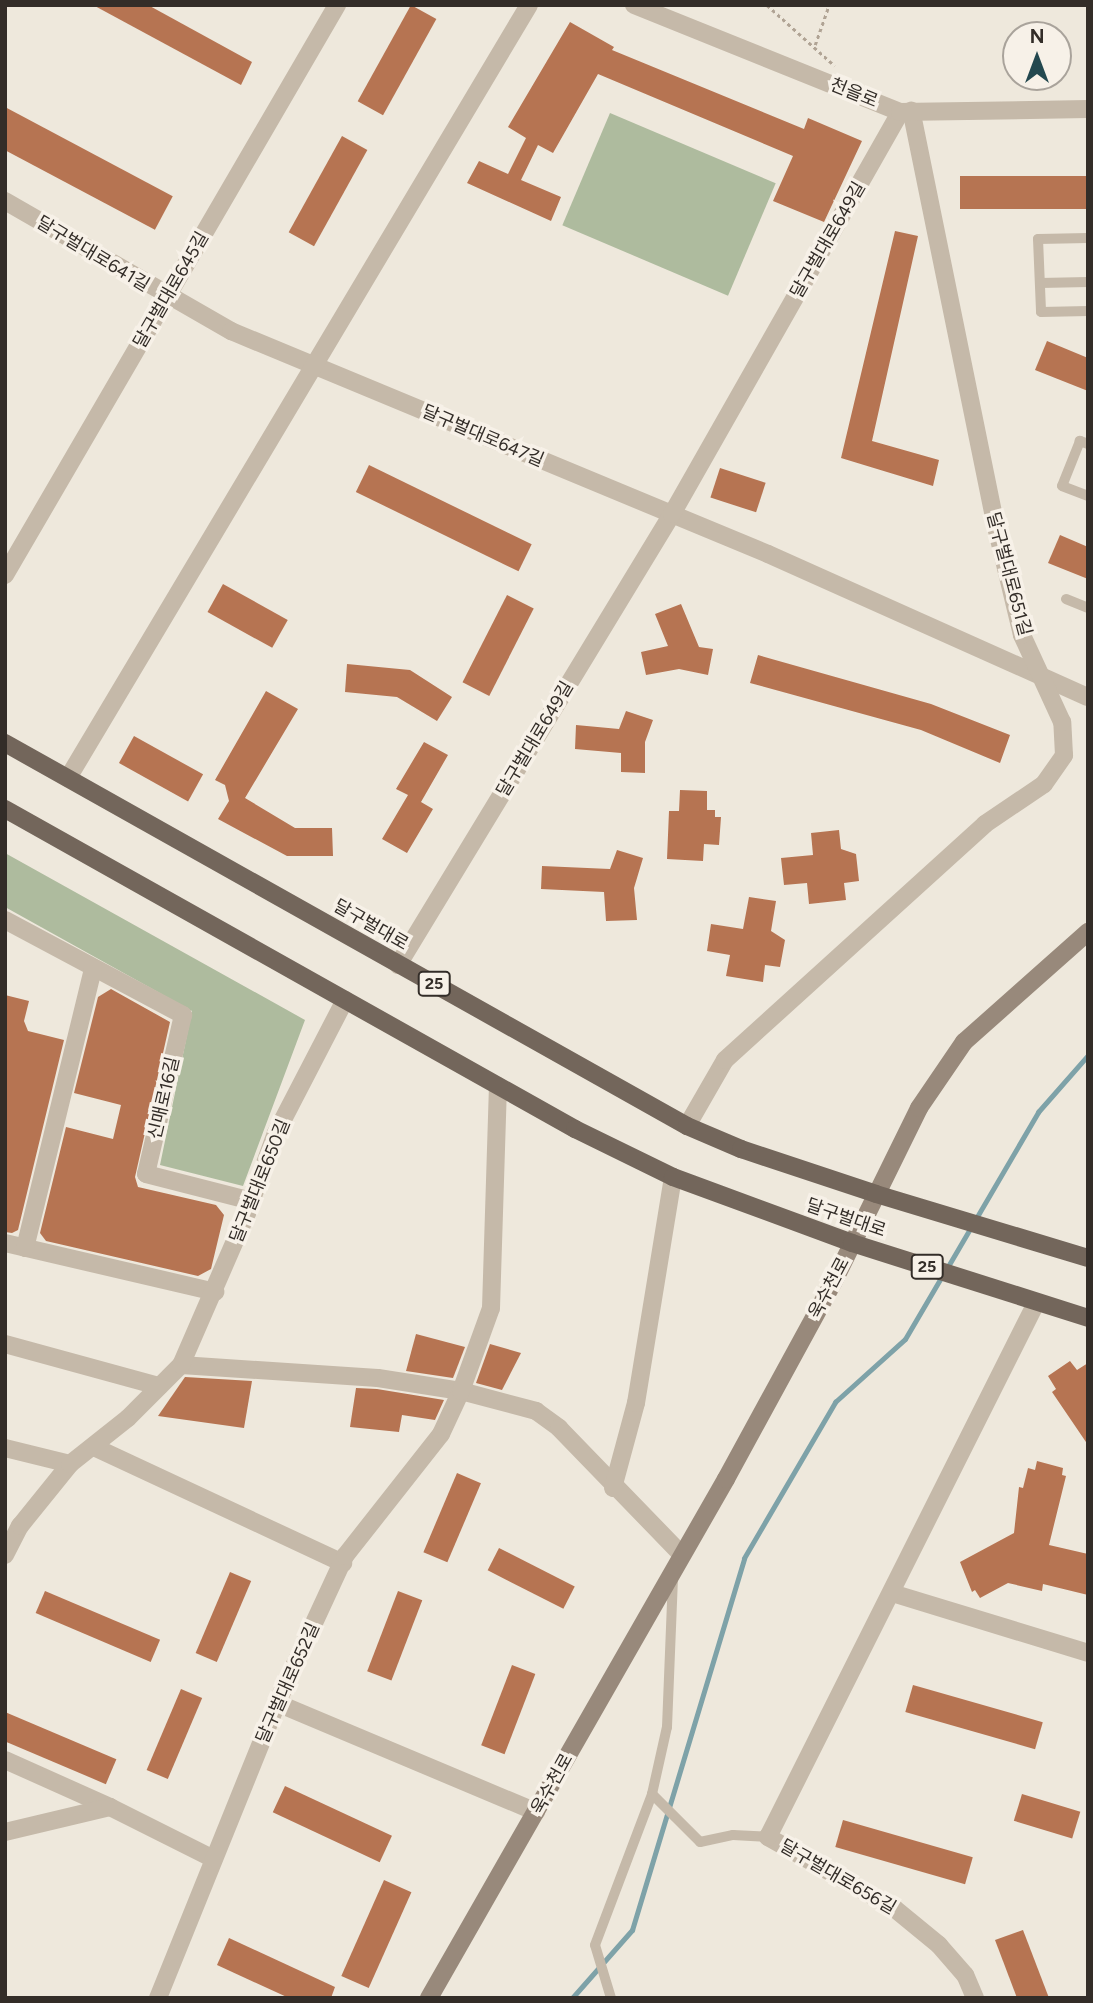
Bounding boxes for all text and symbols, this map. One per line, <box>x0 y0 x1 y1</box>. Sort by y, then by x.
north arrow <box>1002 21 1072 91</box>
text: N <box>1030 25 1044 48</box>
street label: 천을로 <box>827 74 881 112</box>
street label: 달구벌대로649길 <box>786 178 870 302</box>
street label: 달구벌대로641길 <box>33 212 153 296</box>
street label: 달구벌대로645길 <box>129 228 213 352</box>
street label: 달구벌대로647길 <box>419 401 547 471</box>
street label: 달구벌대로651길 <box>982 510 1036 638</box>
street label: 달구벌대로649길 <box>492 677 578 801</box>
street label: 달구벌대로 <box>330 895 412 955</box>
road number: 25 <box>416 972 452 996</box>
street label: 신매로16길 <box>144 1055 184 1141</box>
street label: 달구벌대로650길 <box>225 1116 295 1246</box>
street label: 달구벌대로 <box>803 1194 889 1242</box>
street label: 욱수천로 <box>804 1254 854 1322</box>
road number: 25 <box>909 1254 944 1280</box>
street label: 달구벌대로652길 <box>252 1619 324 1747</box>
street label: 욱수천로 <box>526 1750 578 1818</box>
street label: 달구벌대로656길 <box>776 1835 900 1919</box>

